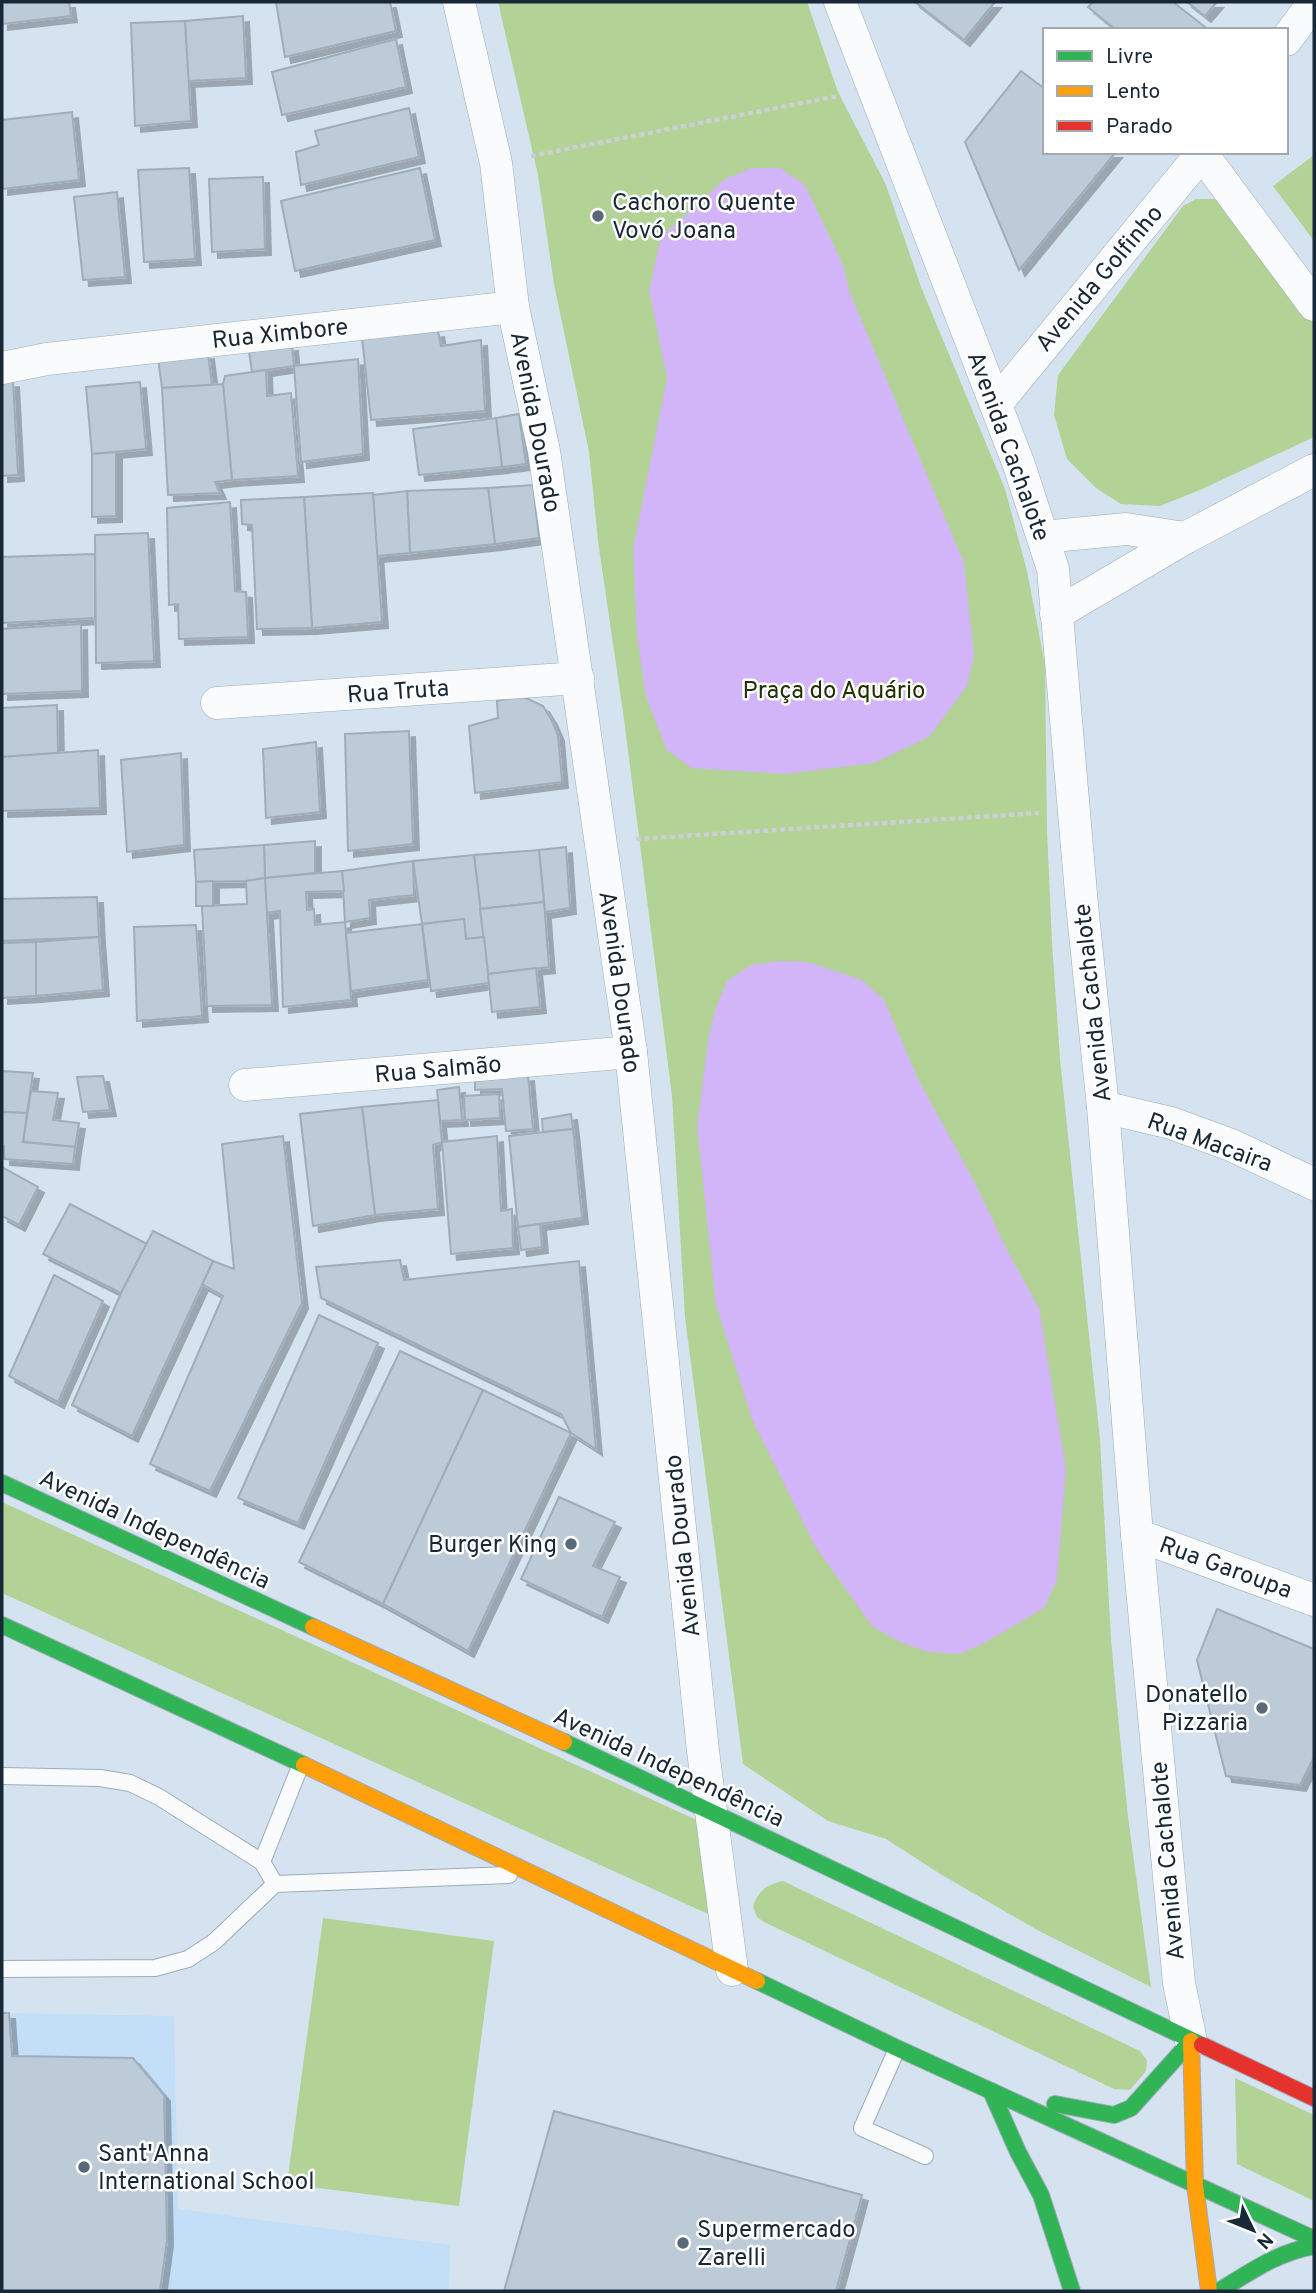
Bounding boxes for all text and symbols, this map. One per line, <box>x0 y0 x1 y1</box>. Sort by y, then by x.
legend <box>1043 28 1288 154</box>
text: Livre <box>1106 44 1153 71</box>
text: Lento <box>1106 79 1160 106</box>
text: Parado <box>1106 114 1173 141</box>
place label: Cachorro Quente Vovó Joana <box>612 189 796 247</box>
street label: Avenida Golfinho <box>1030 200 1171 359</box>
marker: Cachorro Quente Vovó Joana <box>590 208 606 224</box>
street label: Rua Ximbore <box>211 313 350 357</box>
street label: Avenida Dourado <box>502 329 566 515</box>
street label: Avenida Cachalote <box>959 348 1055 546</box>
street label: Rua Truta <box>346 674 450 712</box>
park label: Praça do Aquário <box>743 677 925 707</box>
street label: Avenida Dourado <box>590 889 646 1075</box>
street label: Avenida Cachalote <box>1069 902 1119 1104</box>
street label: Rua Salmão <box>374 1051 503 1091</box>
street label: Rua Macaira <box>1143 1107 1276 1180</box>
street label: Avenida Dourado <box>659 1453 709 1639</box>
street label: Avenida Independência <box>34 1464 274 1597</box>
place label: Burger King <box>428 1531 557 1561</box>
street label: Rua Garoupa <box>1155 1531 1296 1607</box>
marker: Burger King <box>563 1536 579 1552</box>
place label: Donatello Pizzaria <box>1145 1681 1248 1739</box>
marker: Donatello Pizzaria <box>1254 1700 1270 1716</box>
street label: Avenida Independência <box>548 1702 788 1835</box>
street label: Avenida Cachalote <box>1145 1760 1193 1962</box>
place label: Sant'Anna International School <box>98 2140 314 2198</box>
marker: Sant'Anna International School <box>76 2159 92 2175</box>
north arrow <box>1218 2195 1288 2265</box>
place label: Supermercado Zarelli <box>697 2216 856 2274</box>
text: N <box>1251 2227 1277 2253</box>
marker: Supermercado Zarelli <box>675 2235 691 2251</box>

